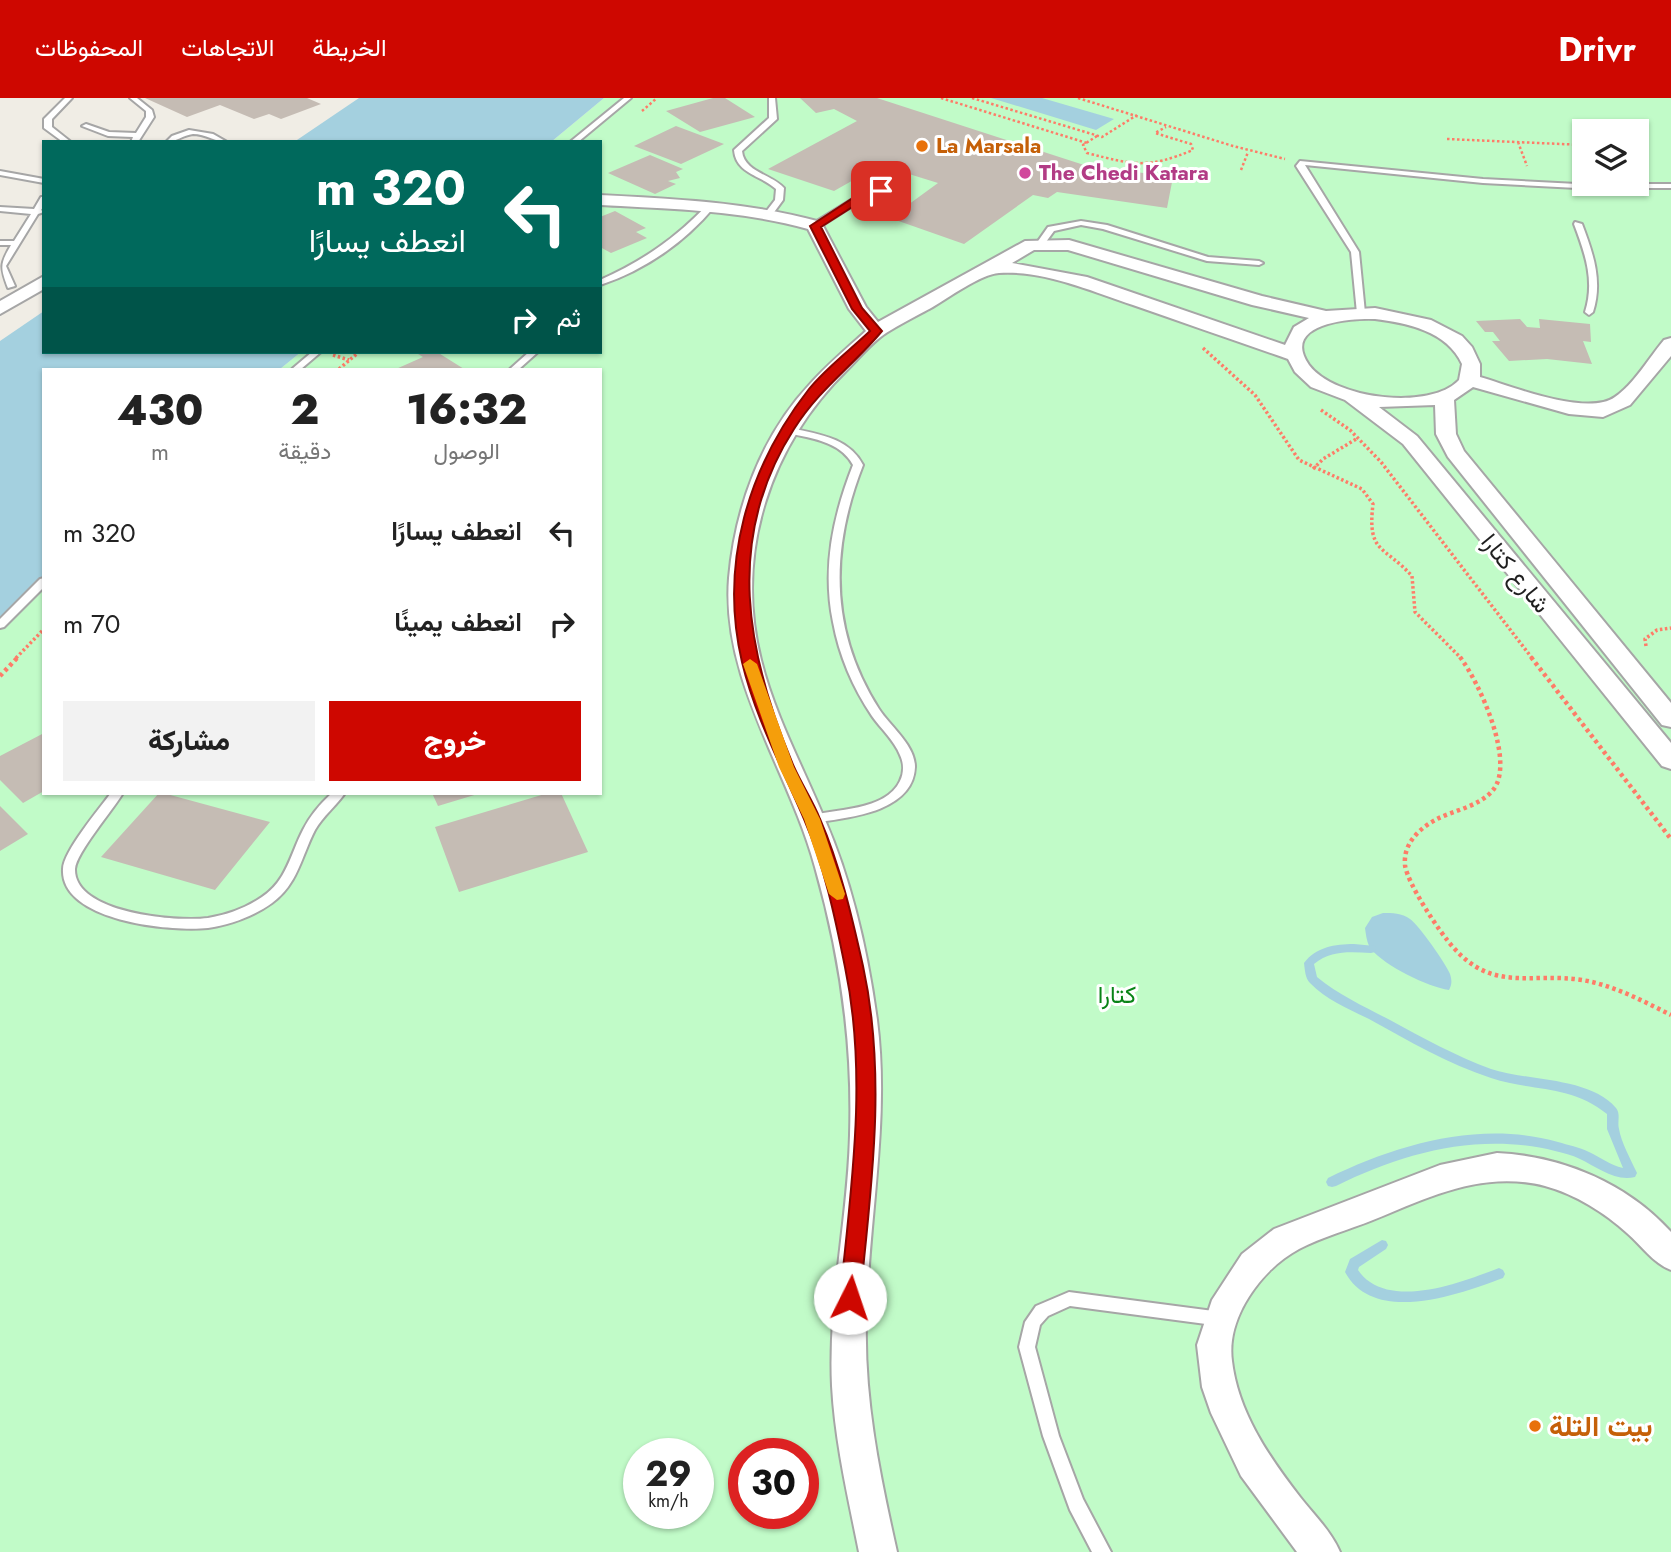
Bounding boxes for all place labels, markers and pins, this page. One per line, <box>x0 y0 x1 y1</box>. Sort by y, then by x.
place label: La Marsala <box>936 131 1041 161</box>
marker: La Marsala <box>914 138 930 154</box>
place label: The Chedi Katara <box>1039 158 1209 188</box>
pin <box>851 161 911 221</box>
marker: The Chedi Katara <box>1017 165 1033 181</box>
place label: بيت التلة <box>1549 1406 1653 1447</box>
marker: بيت التلة <box>1527 1418 1543 1434</box>

